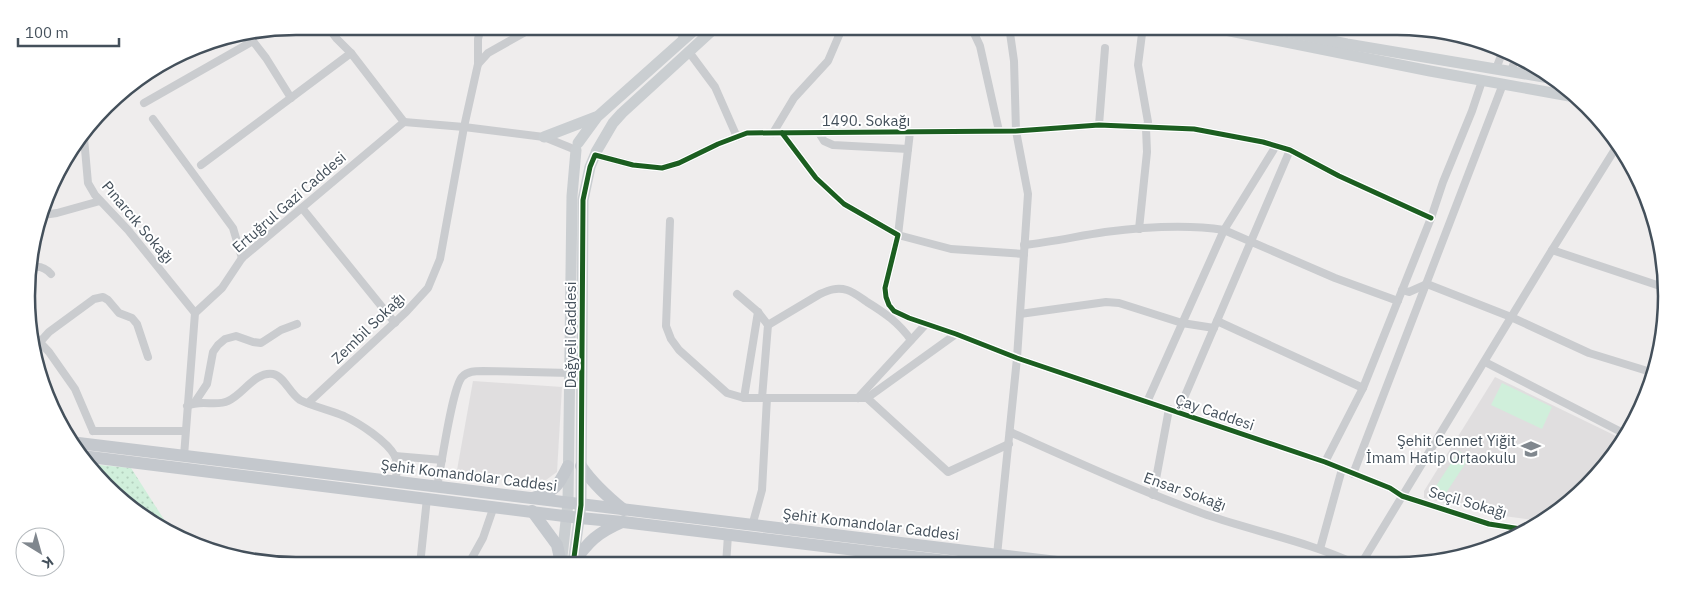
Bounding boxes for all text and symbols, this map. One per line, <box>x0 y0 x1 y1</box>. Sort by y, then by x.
scale bar <box>18 15 119 47</box>
text: 100 m <box>25 23 69 42</box>
street label: 1490. Sokağı <box>822 111 910 130</box>
street label: Ertuğrul Gazi Caddesi <box>228 147 350 257</box>
street label: Pınarcık Sokağı <box>98 177 178 267</box>
street label: Dağyeli Caddesi <box>561 281 580 389</box>
street label: Zembil Sokağı <box>327 288 409 368</box>
street label: Çay Caddesi <box>1173 390 1257 434</box>
place label: Şehit Cennet Yiğit İmam Hatip Ortaokulu <box>1366 431 1516 467</box>
school or university icon: Şehit Cennet Yiğit İmam Hatip Ortaokulu <box>1520 438 1542 460</box>
street label: Şehit Komandolar Caddesi <box>380 455 558 495</box>
street label: Ensar Sokağı <box>1141 467 1229 515</box>
street label: Seçil Sokağı <box>1427 482 1509 522</box>
street label: Şehit Komandolar Caddesi <box>782 504 960 544</box>
north arrow <box>15 527 65 577</box>
text: K <box>38 552 57 573</box>

